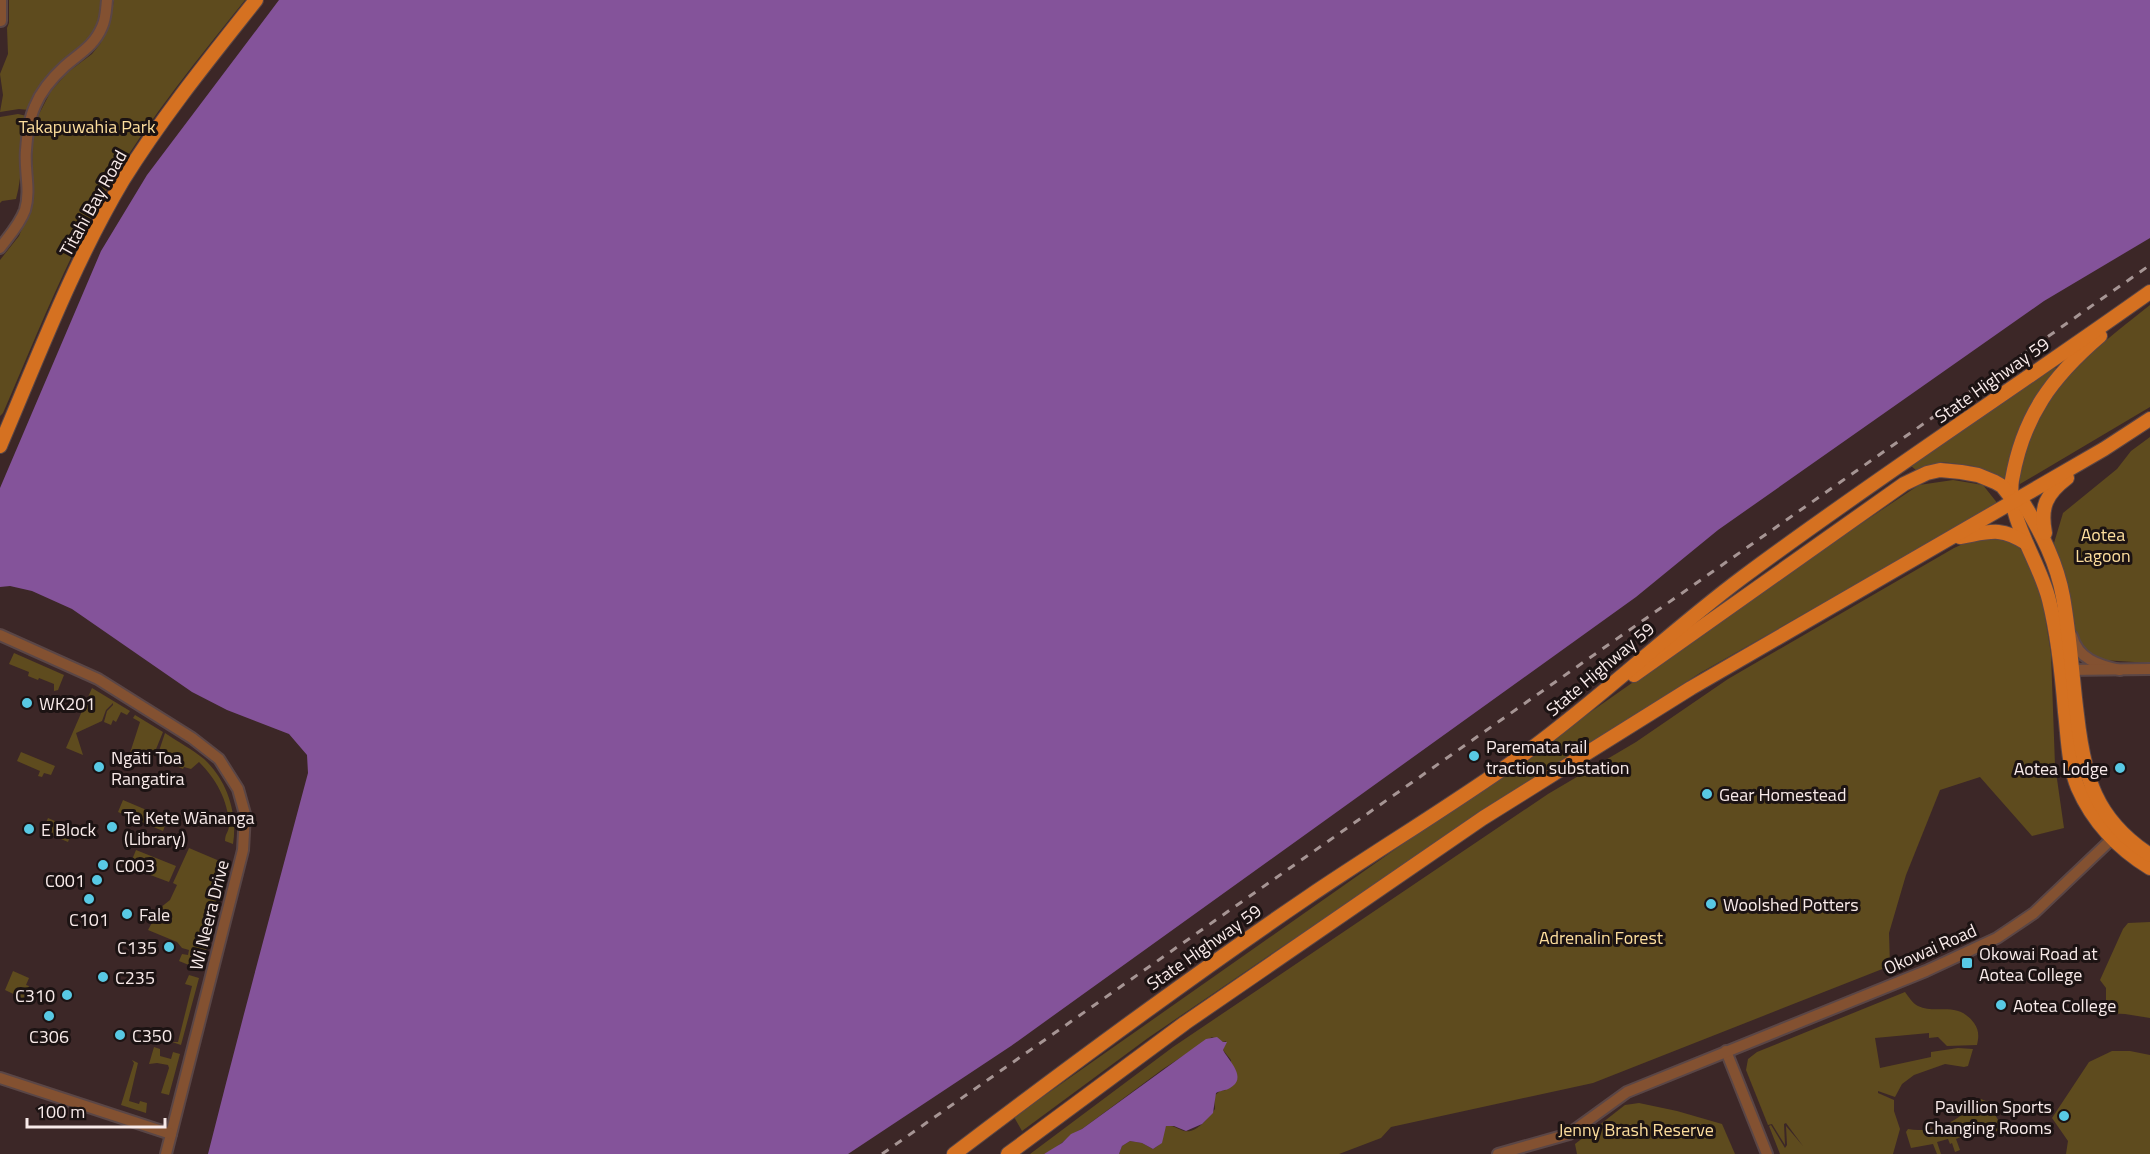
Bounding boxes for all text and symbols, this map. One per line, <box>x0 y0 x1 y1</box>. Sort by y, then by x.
park label: Takapuwahia Park <box>18 113 156 140</box>
street label: Titahi Bay Road <box>53 145 133 261</box>
street label: State Highway 59 <box>1929 330 2055 430</box>
park label: Aotea Lagoon <box>2075 521 2131 569</box>
street label: State Highway 59 <box>1540 615 1660 723</box>
place label: WK201 <box>39 690 95 717</box>
marker: WK201 <box>20 696 34 710</box>
place label: Paremata rail traction substation <box>1486 733 1629 781</box>
place label: Ngāti Toa Rangatira <box>111 744 185 792</box>
marker: Paremata rail traction substation <box>1467 749 1481 763</box>
place label: Aotea Lodge <box>2014 755 2108 782</box>
marker: Ngāti Toa Rangatira <box>92 760 106 774</box>
marker: Aotea Lodge <box>2113 761 2127 775</box>
place label: Gear Homestead <box>1719 781 1846 808</box>
marker: Gear Homestead <box>1700 787 1714 801</box>
place label: Te Kete Wānanga (Library) <box>124 804 255 852</box>
place label: E Block <box>41 816 97 843</box>
marker: Te Kete Wānanga (Library) <box>105 820 119 834</box>
marker: E Block <box>22 822 36 836</box>
place label: C003 <box>115 852 155 879</box>
street label: Wi Neera Drive <box>182 857 236 973</box>
marker: C003 <box>96 858 110 872</box>
place label: C001 <box>45 867 85 894</box>
marker: C001 <box>90 873 104 887</box>
place label: Woolshed Potters <box>1723 891 1859 918</box>
marker: C101 <box>82 892 96 906</box>
street label: State Highway 59 <box>1141 897 1267 997</box>
marker: Woolshed Potters <box>1704 897 1718 911</box>
place label: Fale <box>139 901 170 928</box>
place label: C101 <box>69 906 109 933</box>
marker: Fale <box>120 907 134 921</box>
street label: Okowai Road <box>1879 916 1981 982</box>
park label: Adrenalin Forest <box>1539 924 1664 951</box>
place label: C135 <box>117 934 157 961</box>
marker: C135 <box>162 940 176 954</box>
place label: Okowai Road at Aotea College <box>1979 940 2098 988</box>
marker: Okowai Road at Aotea College <box>1960 956 1974 970</box>
place label: C235 <box>115 964 155 991</box>
marker: C235 <box>96 970 110 984</box>
place label: C310 <box>15 982 55 1009</box>
marker: C310 <box>60 988 74 1002</box>
place label: Aotea College <box>2013 992 2116 1019</box>
marker: Aotea College <box>1994 998 2008 1012</box>
marker: C306 <box>42 1009 56 1023</box>
place label: C350 <box>132 1022 172 1049</box>
place label: C306 <box>29 1023 69 1050</box>
marker: C350 <box>113 1028 127 1042</box>
scale bar <box>27 1091 165 1129</box>
place label: Pavillion Sports Changing Rooms <box>1924 1093 2052 1141</box>
text: 100 m <box>36 1098 85 1125</box>
marker: Pavillion Sports Changing Rooms <box>2057 1109 2071 1123</box>
park label: Jenny Brash Reserve <box>1558 1116 1714 1143</box>

